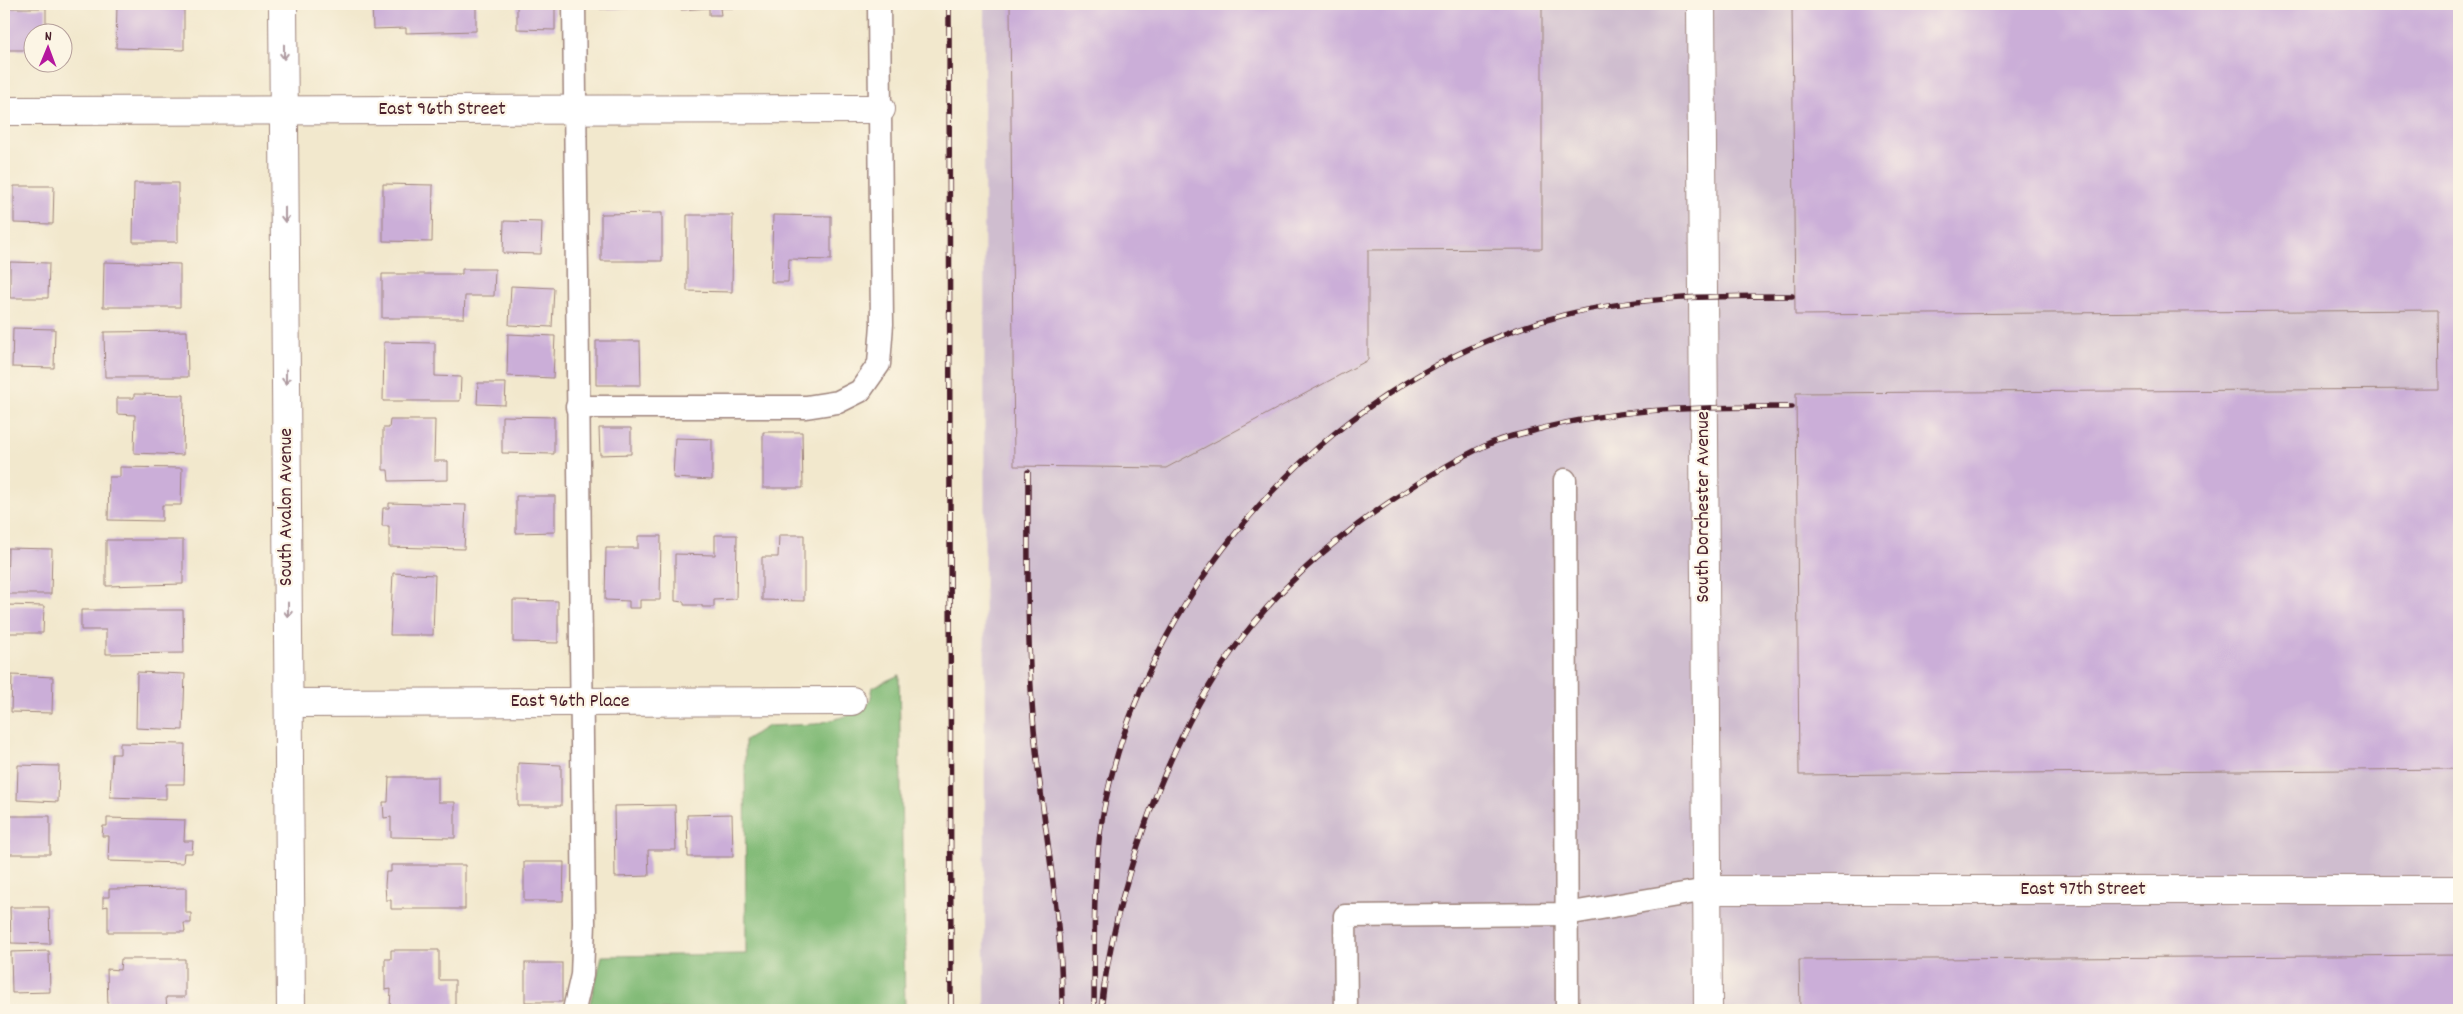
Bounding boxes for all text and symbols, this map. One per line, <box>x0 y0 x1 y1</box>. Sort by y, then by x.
north arrow <box>22 22 72 72</box>
text: N <box>45 27 52 47</box>
one-way arrow <box>279 44 289 60</box>
street label: East 96th Street <box>378 96 506 124</box>
one-way arrow <box>280 206 290 223</box>
one-way arrow <box>281 369 291 385</box>
street label: South Dorchester Avenue <box>1690 411 1718 603</box>
street label: South Avalon Avenue <box>273 428 301 586</box>
one-way arrow <box>283 602 293 618</box>
street label: East 96th Place <box>511 688 630 716</box>
street label: East 97th Street <box>2020 876 2146 904</box>

